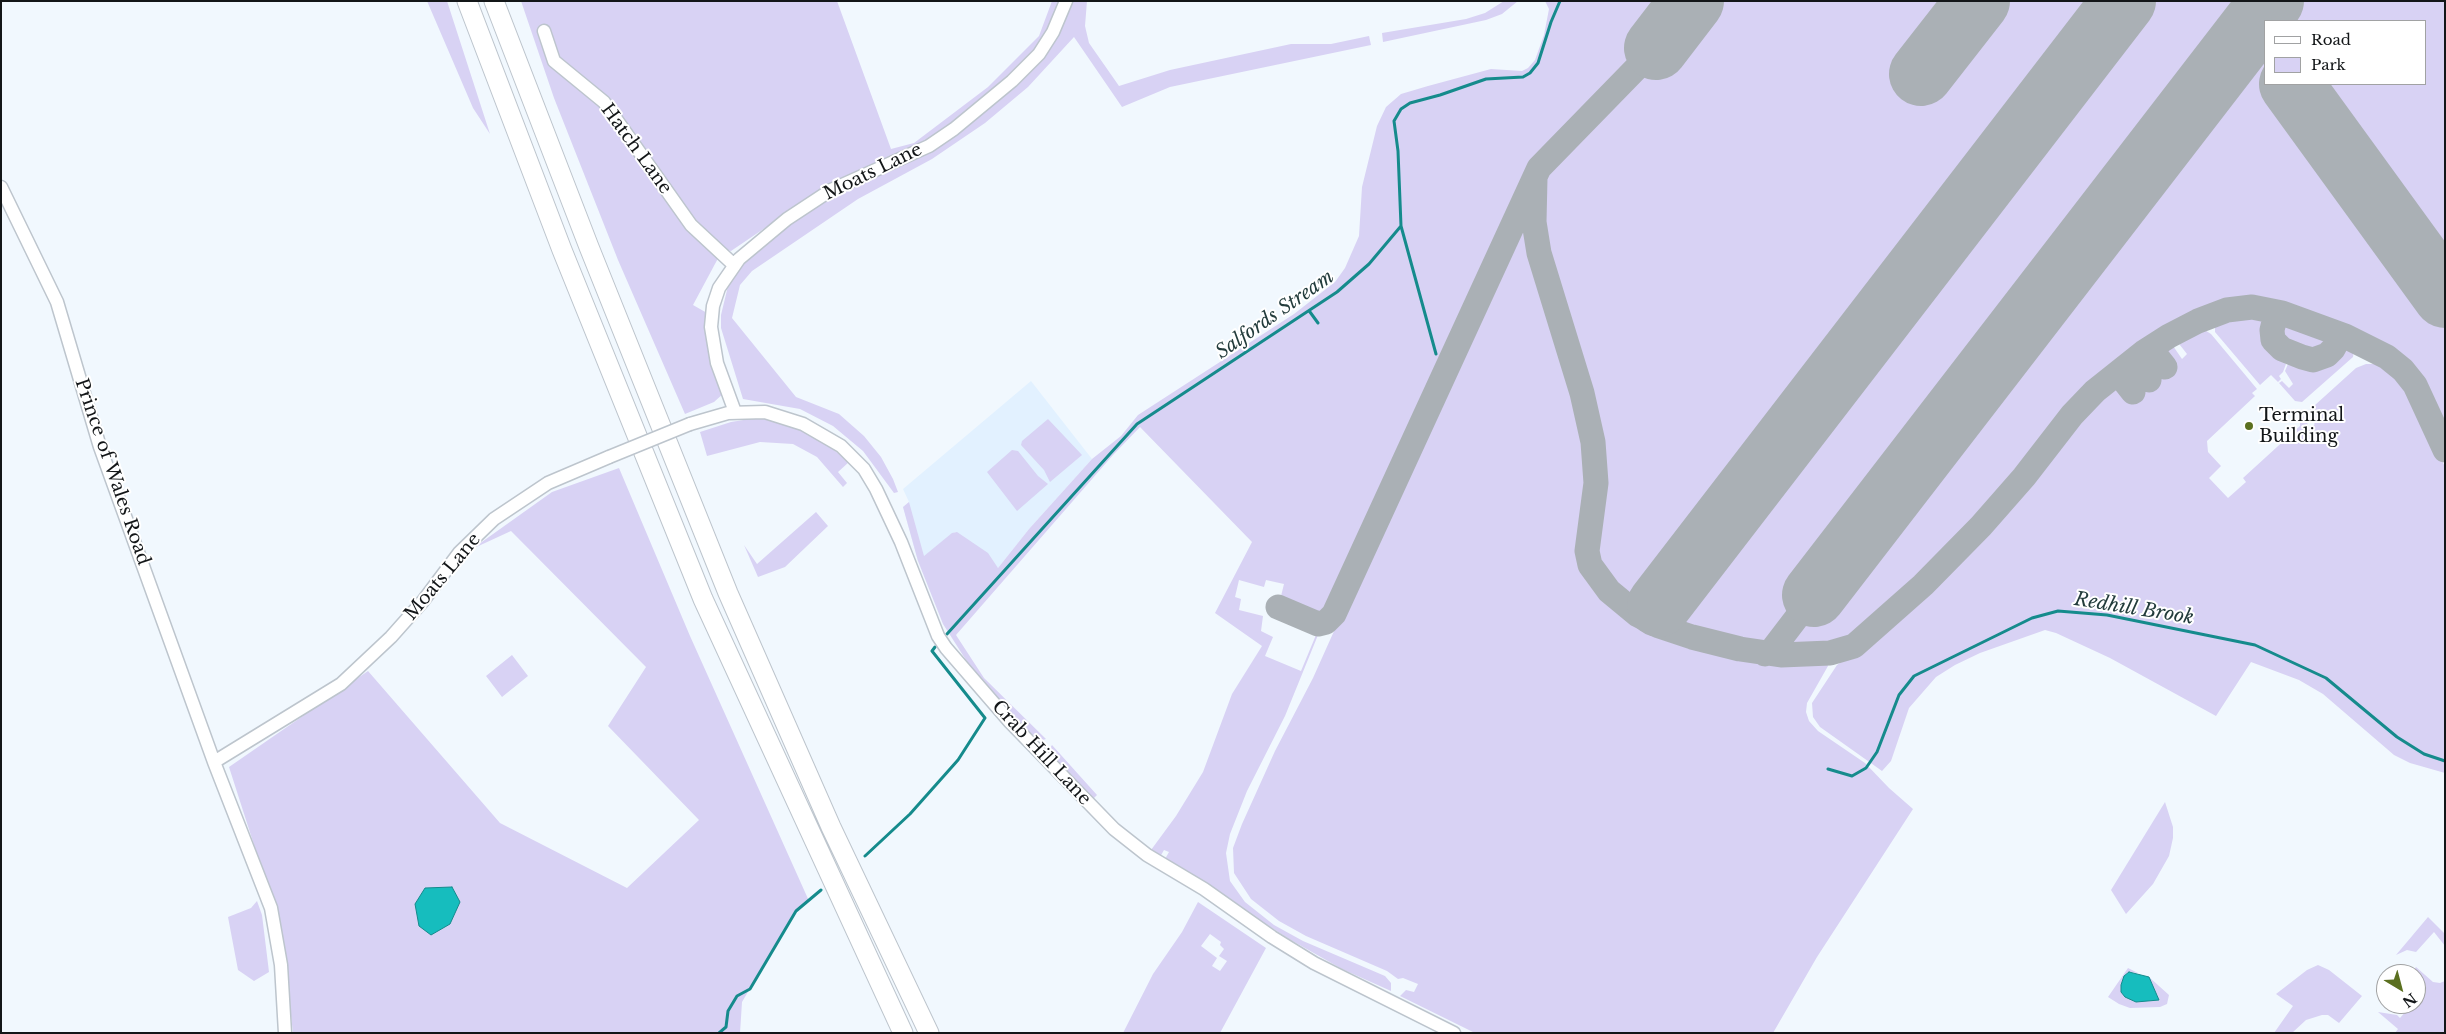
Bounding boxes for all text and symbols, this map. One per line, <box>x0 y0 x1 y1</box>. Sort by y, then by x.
legend <box>2264 20 2426 85</box>
text: Road <box>2311 30 2351 49</box>
text: Park <box>2311 55 2346 74</box>
street label: Hatch Lane <box>596 100 676 198</box>
street label: Moats Lane <box>820 139 926 205</box>
water label: Salfords Stream <box>1212 266 1338 364</box>
street label: Prince of Wales Road <box>70 376 154 568</box>
place label: Terminal Building <box>2259 405 2344 448</box>
marker: Terminal Building <box>2243 420 2255 432</box>
street label: Moats Lane <box>400 529 486 625</box>
water label: Redhill Brook <box>2073 588 2195 630</box>
street label: Crab Hill Lane <box>987 696 1095 810</box>
north arrow <box>2376 964 2426 1014</box>
text: N <box>2399 989 2420 1011</box>

